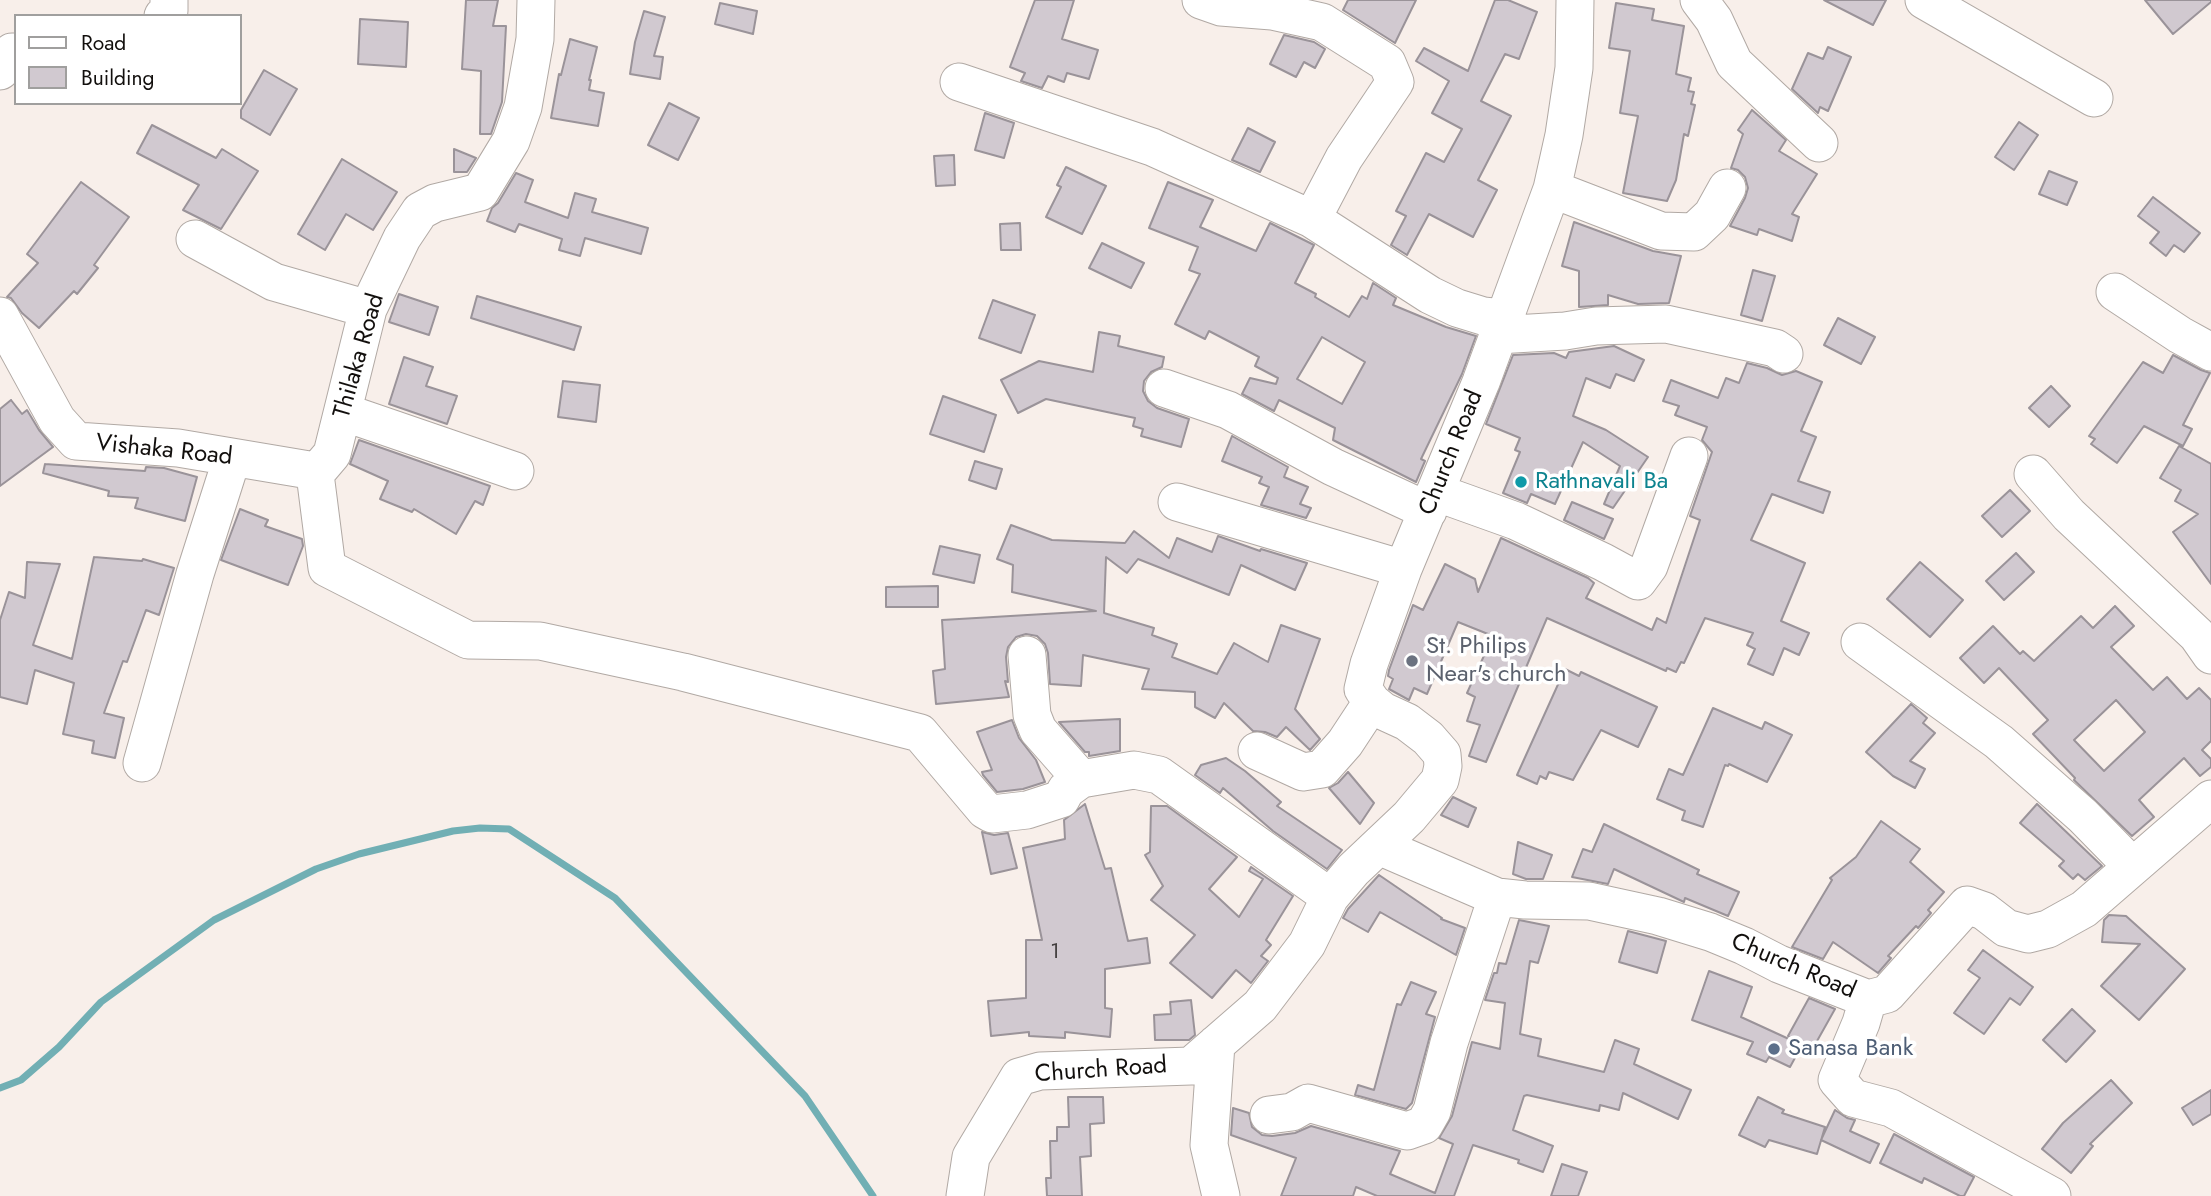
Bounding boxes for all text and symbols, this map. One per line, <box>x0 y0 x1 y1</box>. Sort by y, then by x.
legend <box>14 14 242 105</box>
text: Road <box>81 28 126 58</box>
text: Building <box>81 63 154 93</box>
street label: Thilaka Road <box>328 290 392 422</box>
street label: Church Road <box>1414 386 1490 520</box>
street label: Vishaka Road <box>94 430 234 472</box>
place label: Rathnavali Ba <box>1535 468 1668 496</box>
marker: Rathnavali Ba <box>1513 474 1529 490</box>
place label: St. Philips Near's church <box>1426 633 1567 689</box>
marker: St. Philips Near's church <box>1404 653 1420 669</box>
street label: Church Road <box>1726 928 1860 1006</box>
house number: 1 <box>1050 940 1060 966</box>
place label: Sanasa Bank <box>1788 1035 1913 1063</box>
marker: Sanasa Bank <box>1766 1041 1782 1057</box>
street label: Church Road <box>1034 1052 1168 1090</box>

